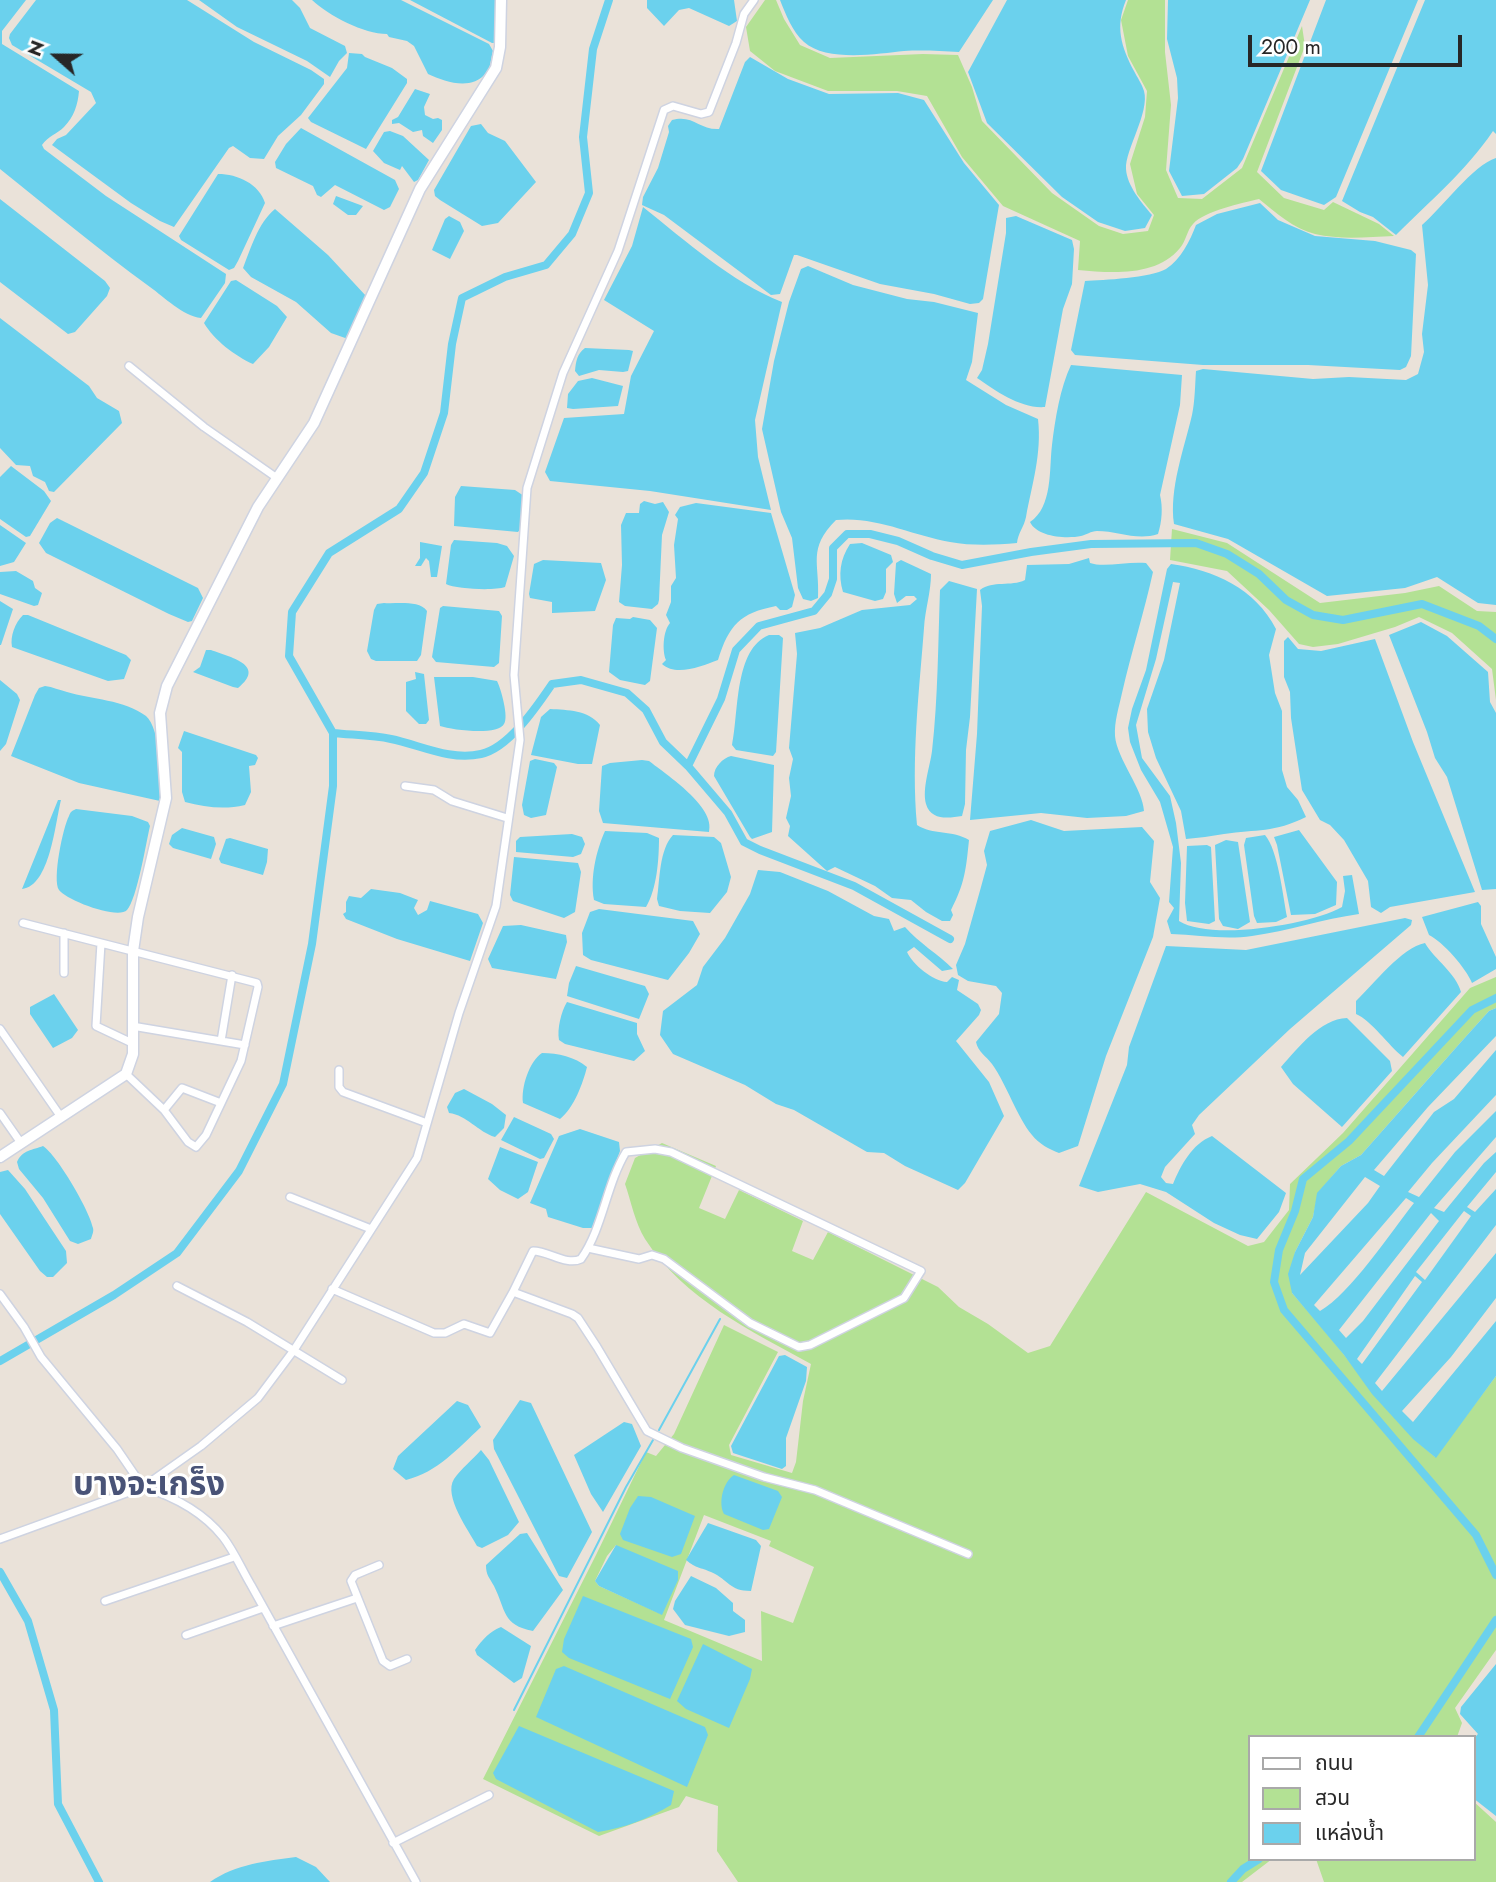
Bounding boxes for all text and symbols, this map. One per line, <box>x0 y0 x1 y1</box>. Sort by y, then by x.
north arrow <box>21 21 91 91</box>
scale bar <box>1251 21 1464 65</box>
text: 200 m <box>1261 32 1321 62</box>
text: N <box>21 36 51 60</box>
district label: บางจะเกร็ง <box>73 1467 225 1507</box>
legend <box>1248 1735 1475 1861</box>
text: ถนน <box>1315 1748 1353 1778</box>
text: สวน <box>1315 1783 1350 1813</box>
text: แหล่งน้ำ <box>1315 1818 1384 1848</box>

